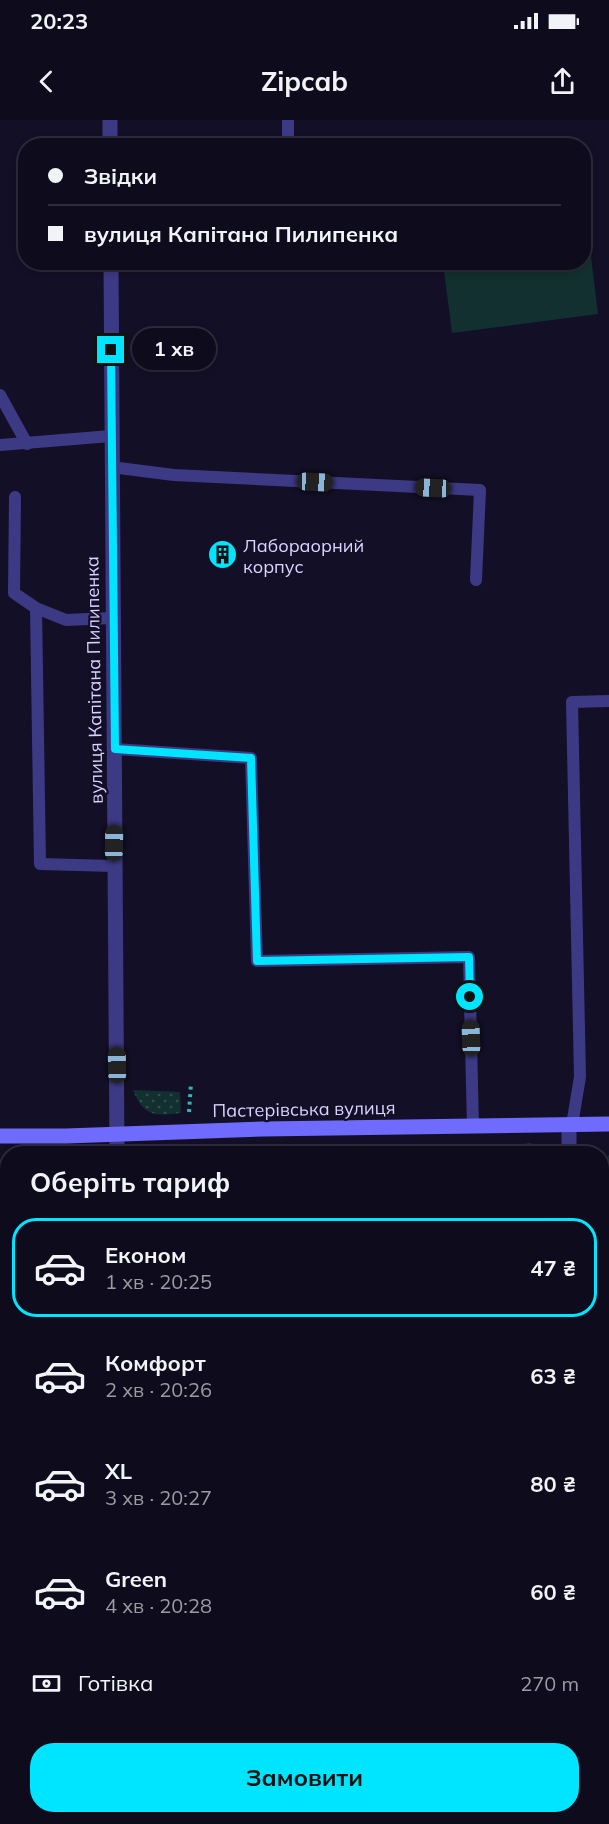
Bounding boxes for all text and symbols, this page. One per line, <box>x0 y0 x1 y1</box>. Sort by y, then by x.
text: 20:23 <box>30 7 88 35</box>
text: Zipcab <box>261 64 348 98</box>
icon: back <box>30 65 63 98</box>
icon: share <box>546 65 579 98</box>
text: Звідки <box>84 162 157 190</box>
text: вулиця Капітана Пилипенка <box>84 220 398 248</box>
callout: 1 хв <box>132 329 216 371</box>
route end <box>97 336 124 363</box>
text: 1 хв <box>154 336 194 361</box>
car <box>297 472 333 492</box>
car <box>415 478 451 498</box>
place label: Лабораорний корпус <box>243 534 364 578</box>
building icon: Лабораорний корпус <box>206 539 238 571</box>
street label: вулиця Капітана Пилипенка <box>80 556 108 804</box>
car <box>105 825 123 861</box>
route start <box>456 983 483 1010</box>
car <box>461 1020 481 1056</box>
car <box>108 1047 126 1083</box>
street label: Пастерівська вулиця <box>212 1096 396 1122</box>
text: Оберіть тариф <box>30 1165 230 1199</box>
icon: car <box>33 1241 87 1295</box>
text: Економ <box>105 1241 186 1269</box>
text: 47 ₴ <box>530 1254 576 1282</box>
text: 1 хв · 20:25 <box>105 1269 212 1294</box>
icon: car <box>33 1349 87 1403</box>
text: Комфорт <box>105 1349 206 1377</box>
text: 63 ₴ <box>530 1362 576 1390</box>
text: 2 хв · 20:26 <box>105 1377 212 1402</box>
icon: car <box>33 1457 87 1511</box>
text: XL <box>105 1457 132 1485</box>
text: 80 ₴ <box>530 1470 576 1498</box>
text: 3 хв · 20:27 <box>105 1485 212 1510</box>
icon: car <box>33 1565 87 1619</box>
text: Green <box>105 1565 167 1593</box>
text: 60 ₴ <box>530 1578 576 1606</box>
text: 4 хв · 20:28 <box>105 1593 212 1618</box>
icon: cash <box>30 1667 63 1700</box>
text: Готівка <box>78 1669 153 1697</box>
text: 270 m <box>520 1671 579 1696</box>
button: Замовити <box>30 1743 579 1812</box>

